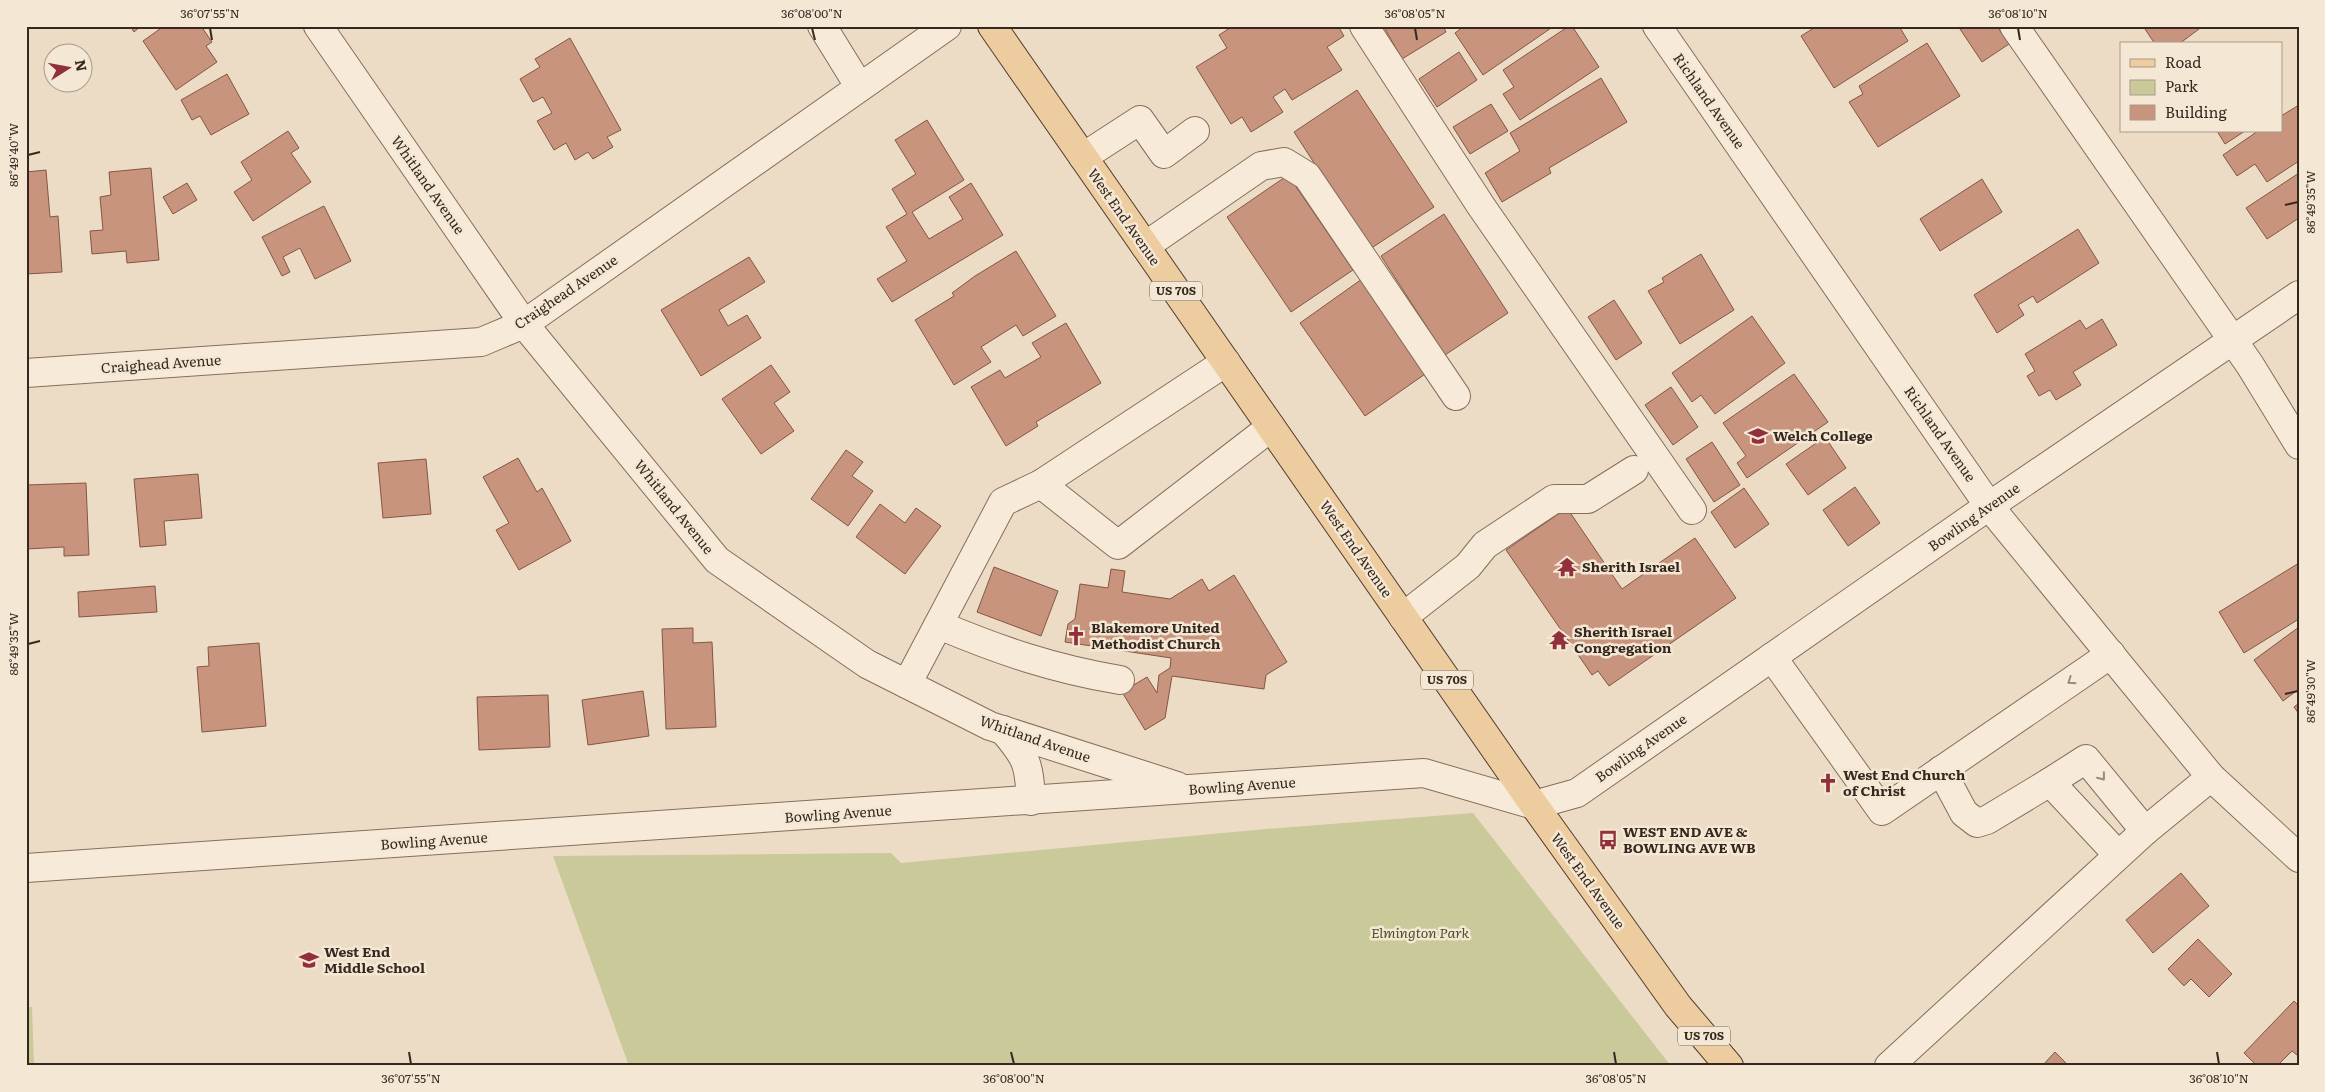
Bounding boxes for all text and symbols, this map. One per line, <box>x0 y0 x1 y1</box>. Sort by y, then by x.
text: 36°07'55"N <box>180 4 240 22</box>
text: 36°08'00"N <box>781 4 843 22</box>
text: 36°08'05"N <box>1385 4 1445 22</box>
text: 36°08'10"N <box>1988 4 2048 22</box>
north arrow <box>42 42 92 92</box>
legend <box>2120 42 2282 132</box>
street label: Richland Avenue <box>1669 48 1750 152</box>
text: Road <box>2165 50 2201 73</box>
text: N <box>71 58 93 73</box>
text: Park <box>2165 74 2199 97</box>
text: Building <box>2165 100 2227 123</box>
text: 86°49'40"W <box>4 123 22 187</box>
street label: Whitland Avenue <box>387 131 470 238</box>
street label: West End Avenue <box>1084 164 1166 269</box>
text: 86°49'35"W <box>2301 171 2319 234</box>
street label: Craighead Avenue <box>510 249 621 333</box>
road number: US 70S <box>1150 282 1202 300</box>
street label: Craighead Avenue <box>100 349 222 377</box>
street label: Richland Avenue <box>1900 381 1981 485</box>
school or university icon: Welch College <box>1747 425 1769 447</box>
place label: Welch College <box>1773 425 1873 445</box>
street label: Whitland Avenue <box>630 455 719 558</box>
street label: Bowling Avenue <box>1924 477 2023 555</box>
street label: West End Avenue <box>1316 496 1398 601</box>
temple icon: Sherith Israel <box>1556 556 1578 578</box>
place label: Sherith Israel <box>1582 556 1680 576</box>
text: 86°49'35"W <box>4 613 22 676</box>
place label: Blakemore United Methodist Church <box>1091 617 1221 653</box>
place label: Sherith Israel Congregation <box>1574 621 1672 657</box>
church icon: Blakemore United Methodist Church <box>1065 625 1087 647</box>
temple icon: Sherith Israel Congregation <box>1548 629 1570 651</box>
text: 86°49'30"W <box>2301 659 2319 723</box>
road number: US 70S <box>1421 670 1473 690</box>
one-way arrow <box>2067 675 2077 684</box>
street label: Bowling Avenue <box>1591 708 1690 786</box>
street label: Whitland Avenue <box>977 710 1094 766</box>
place label: West End Church of Christ <box>1843 764 1966 800</box>
street label: Bowling Avenue <box>1188 771 1296 799</box>
one-way arrow <box>2096 771 2105 781</box>
church icon: West End Church of Christ <box>1817 772 1839 794</box>
street label: Bowling Avenue <box>784 799 892 827</box>
place label: WEST END AVE & BOWLING AVE WB <box>1623 821 1756 857</box>
street label: Bowling Avenue <box>380 826 488 854</box>
street label: West End Avenue <box>1547 828 1631 933</box>
bus stop icon: WEST END AVE & BOWLING AVE WB <box>1597 829 1619 851</box>
park label: Elmington Park <box>1371 922 1469 942</box>
place label: West End Middle School <box>324 941 425 977</box>
school or university icon: West End Middle School <box>298 949 320 971</box>
road number: US 70S <box>1678 1026 1730 1046</box>
text: 36°07'55"N <box>381 1069 441 1087</box>
text: 36°08'00"N <box>983 1069 1045 1087</box>
text: 36°08'05"N <box>1586 1069 1646 1087</box>
text: 36°08'10"N <box>2189 1069 2249 1087</box>

